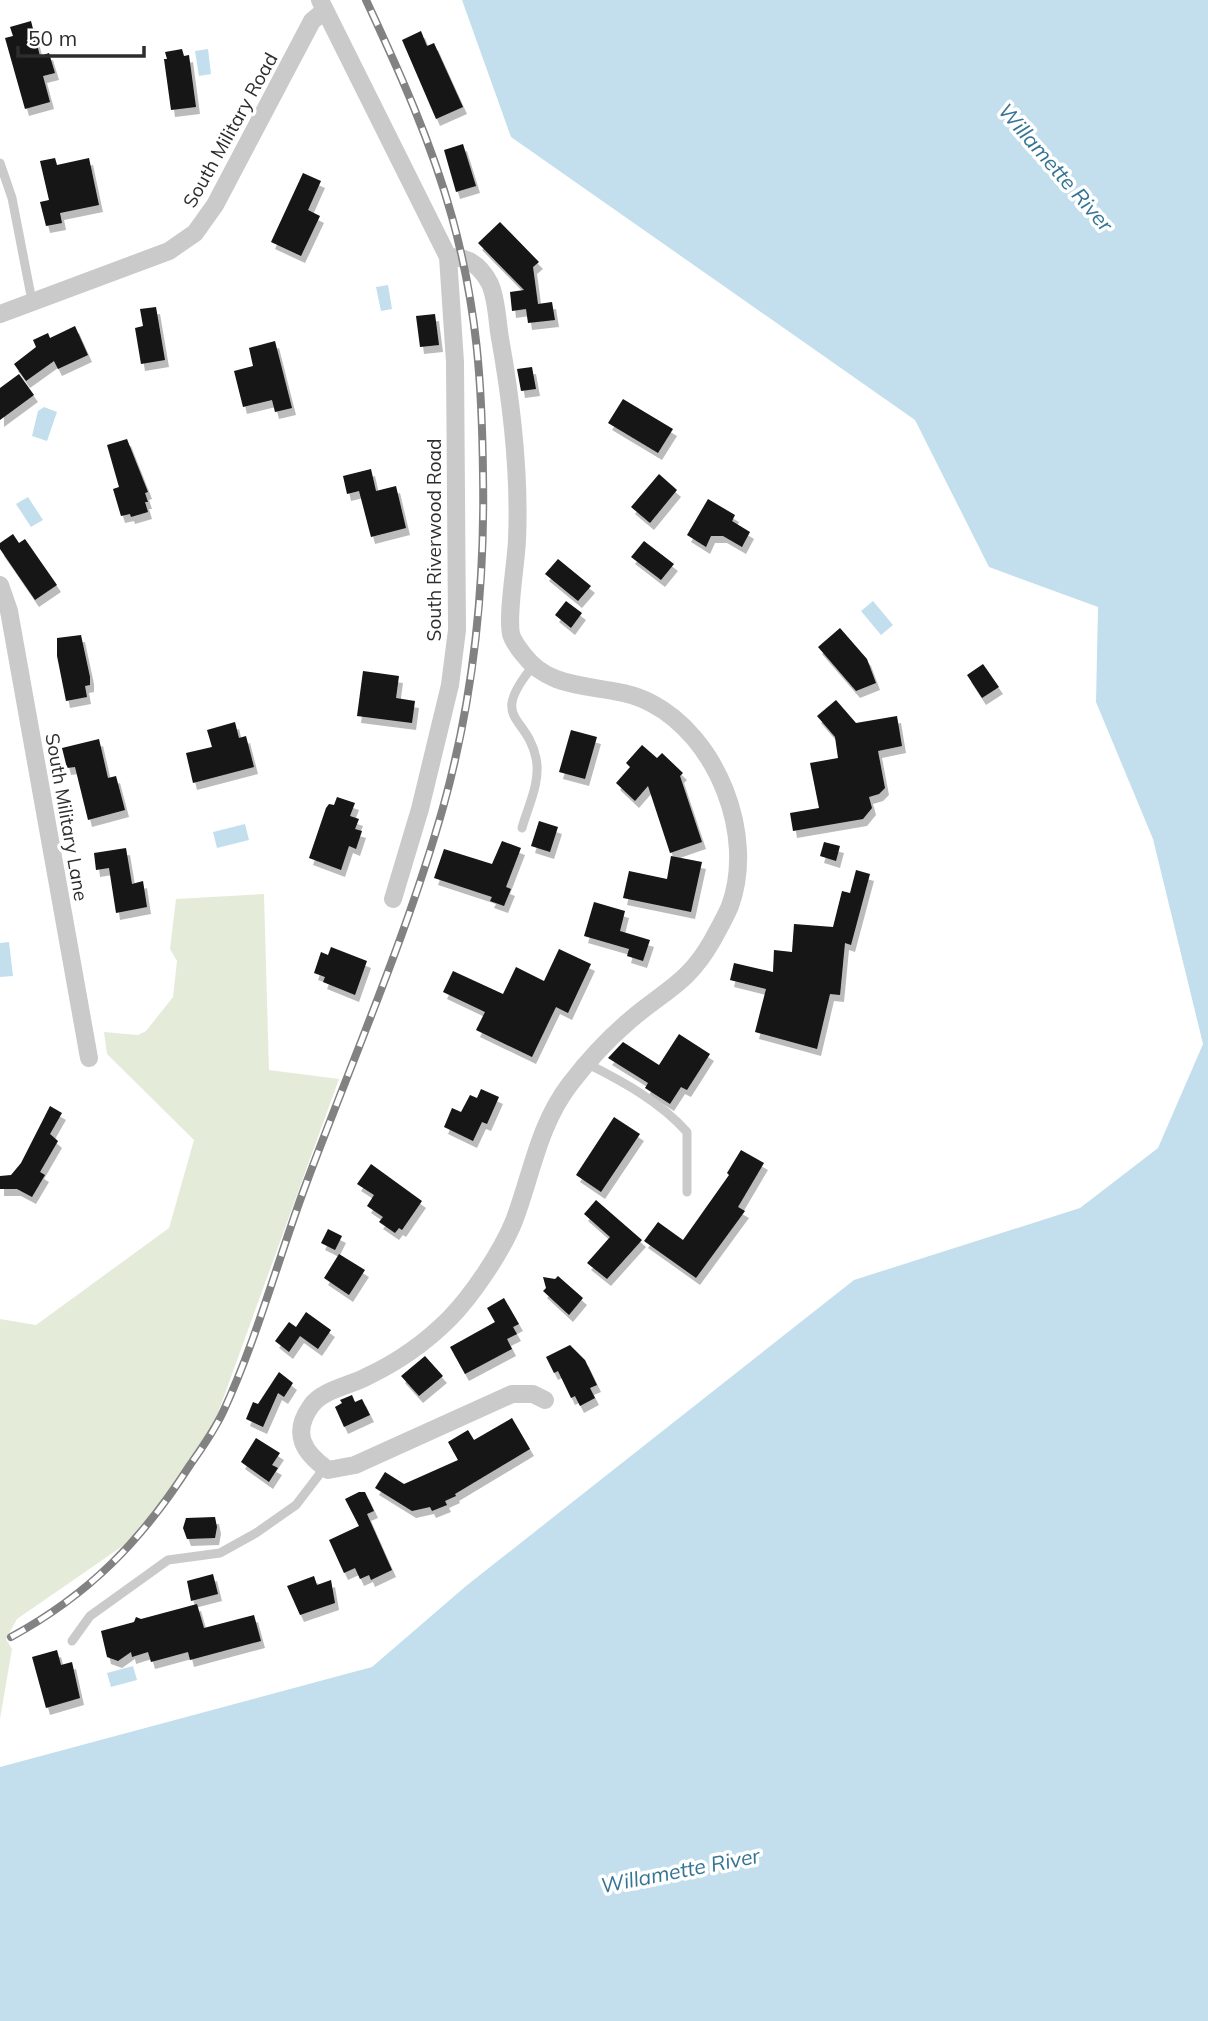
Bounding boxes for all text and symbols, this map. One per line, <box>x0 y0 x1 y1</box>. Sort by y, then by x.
scale bar <box>18 14 144 58</box>
text: 50 m <box>28 25 77 51</box>
street label: South Military Road <box>177 48 283 212</box>
water label: Willamette River <box>993 97 1120 238</box>
street label: South Riverwood Road <box>422 439 446 641</box>
street label: South Military Lane <box>40 731 94 903</box>
water label: Willamette River <box>598 1842 763 1898</box>

